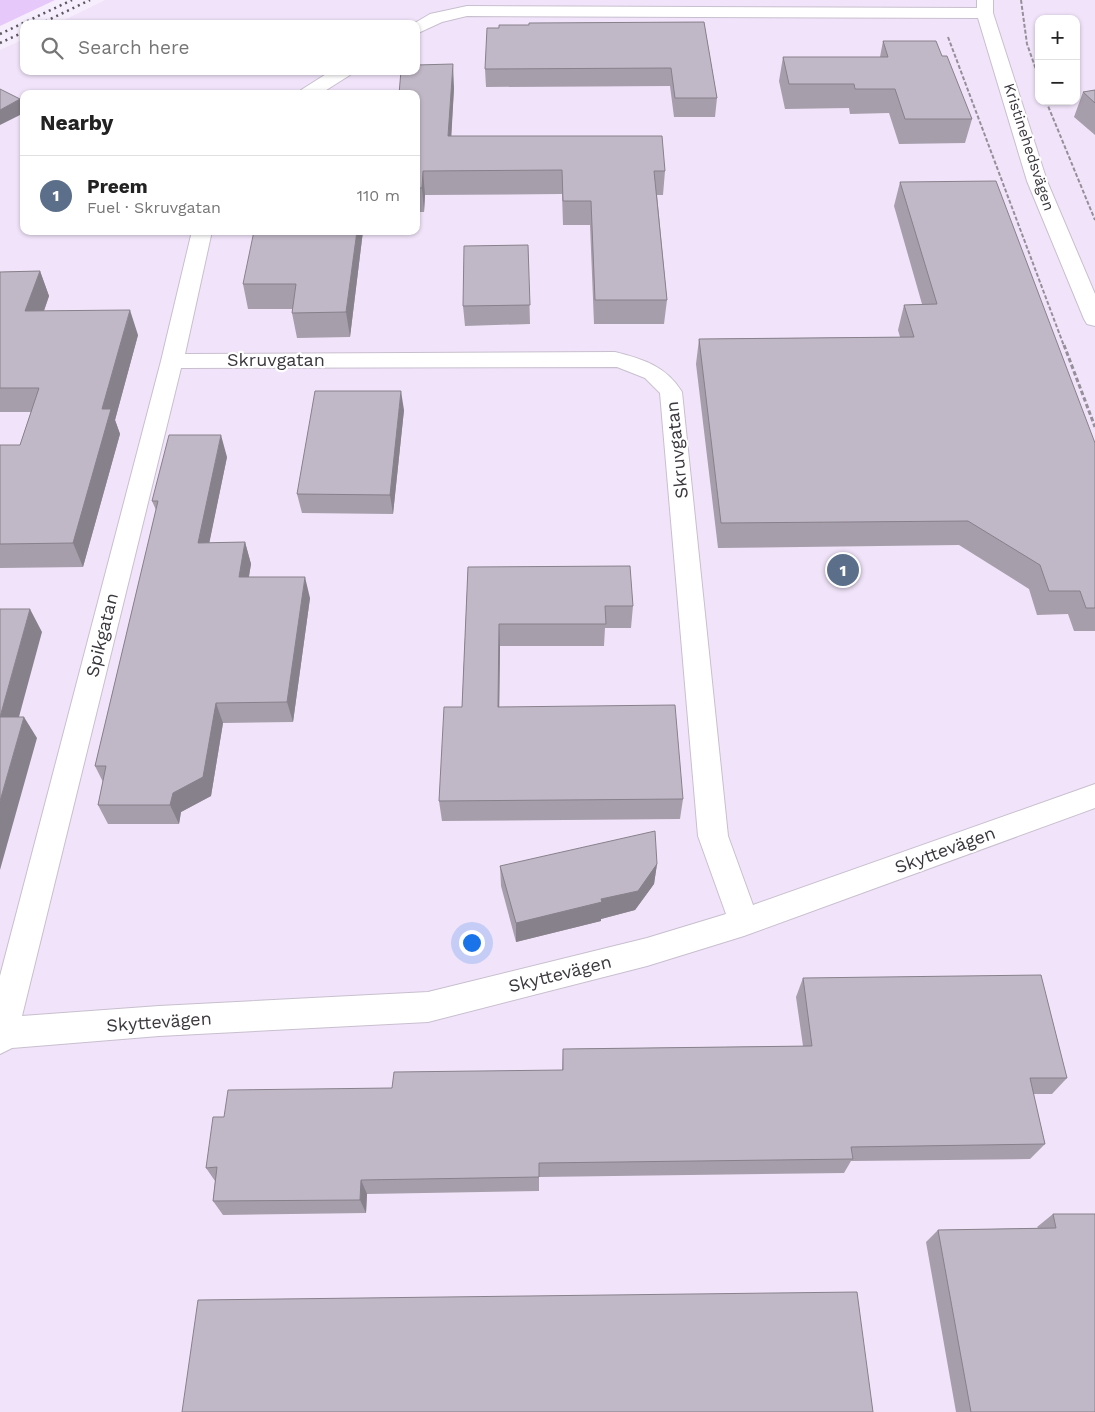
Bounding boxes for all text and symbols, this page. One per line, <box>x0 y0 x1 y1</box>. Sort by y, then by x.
map controls <box>1035 15 1080 105</box>
button: + <box>1035 15 1080 60</box>
search box <box>20 20 420 75</box>
icon: search <box>38 34 66 62</box>
text: Search here <box>78 36 189 59</box>
button: − <box>1035 60 1080 105</box>
street label: Kristinehedsvägen <box>1000 81 1058 213</box>
text: Nearby <box>40 110 113 135</box>
text: Preem <box>87 175 148 198</box>
text: 1 <box>53 186 59 205</box>
text: 110 m <box>357 186 400 205</box>
text: Fuel · Skruvgatan <box>87 198 221 217</box>
street label: Skruvgatan <box>227 349 325 370</box>
street label: Skruvgatan <box>661 400 692 500</box>
pin: 1 <box>827 551 859 589</box>
street label: Spikgatan <box>81 591 122 679</box>
street label: Skyttevägen <box>892 822 998 877</box>
your location <box>459 930 485 956</box>
street label: Skyttevägen <box>506 951 614 996</box>
street label: Skyttevägen <box>106 1007 212 1036</box>

